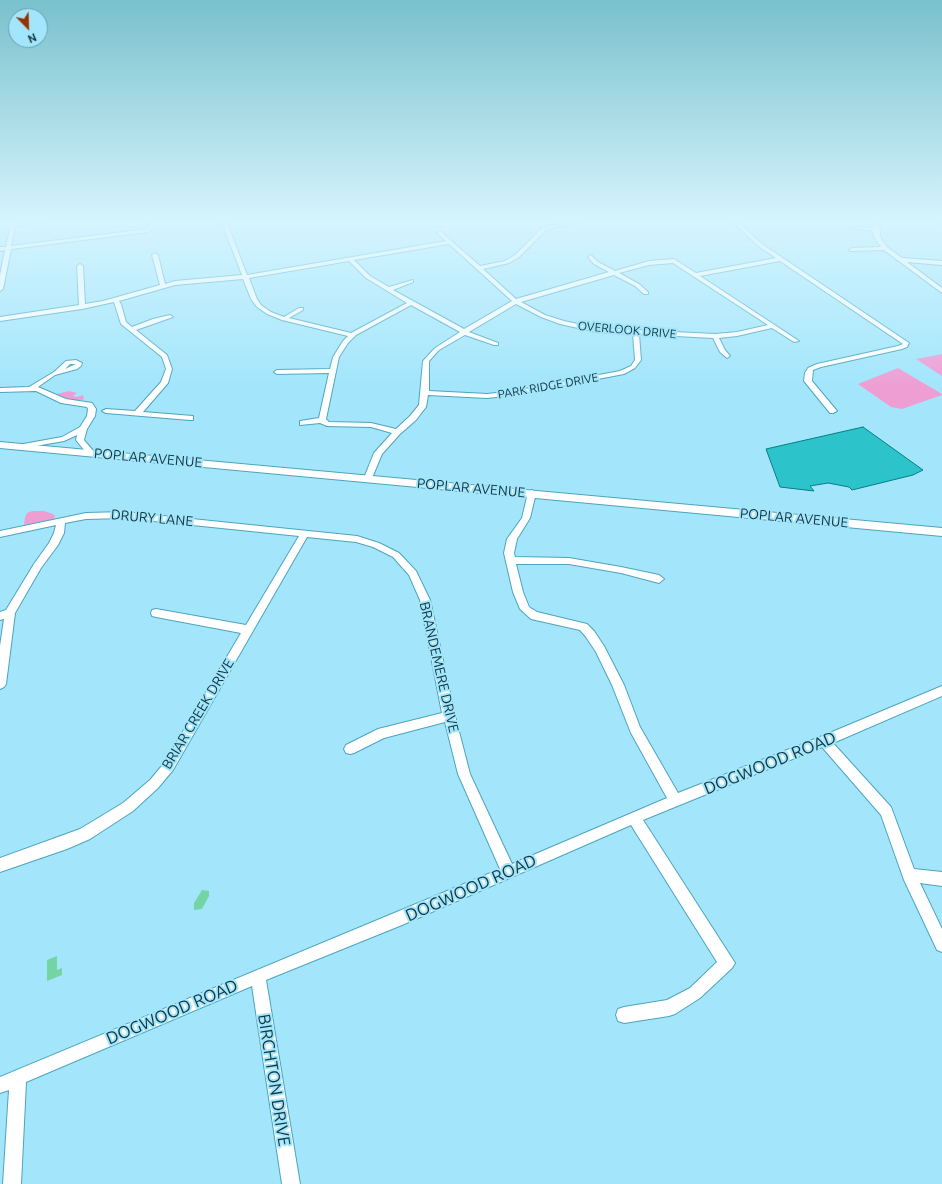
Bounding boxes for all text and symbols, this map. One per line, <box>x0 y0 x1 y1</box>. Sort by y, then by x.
north arrow <box>8 8 48 48</box>
text: N <box>26 31 38 45</box>
street label: OVERLOOK DRIVE <box>577 319 677 341</box>
street label: PARK RIDGE DRIVE <box>497 370 599 402</box>
street label: POPLAR AVENUE <box>93 445 203 471</box>
street label: POPLAR AVENUE <box>416 475 526 501</box>
street label: POPLAR AVENUE <box>739 505 849 531</box>
street label: DRURY LANE <box>110 506 194 530</box>
street label: BRANDEMERE DRIVE <box>416 600 462 734</box>
street label: BRIAR CREEK DRIVE <box>158 656 238 772</box>
street label: DOGWOOD ROAD <box>701 727 839 799</box>
street label: DOGWOOD ROAD <box>402 850 540 926</box>
street label: DOGWOOD ROAD <box>103 975 241 1049</box>
street label: BIRCHTON DRIVE <box>253 1012 295 1148</box>

